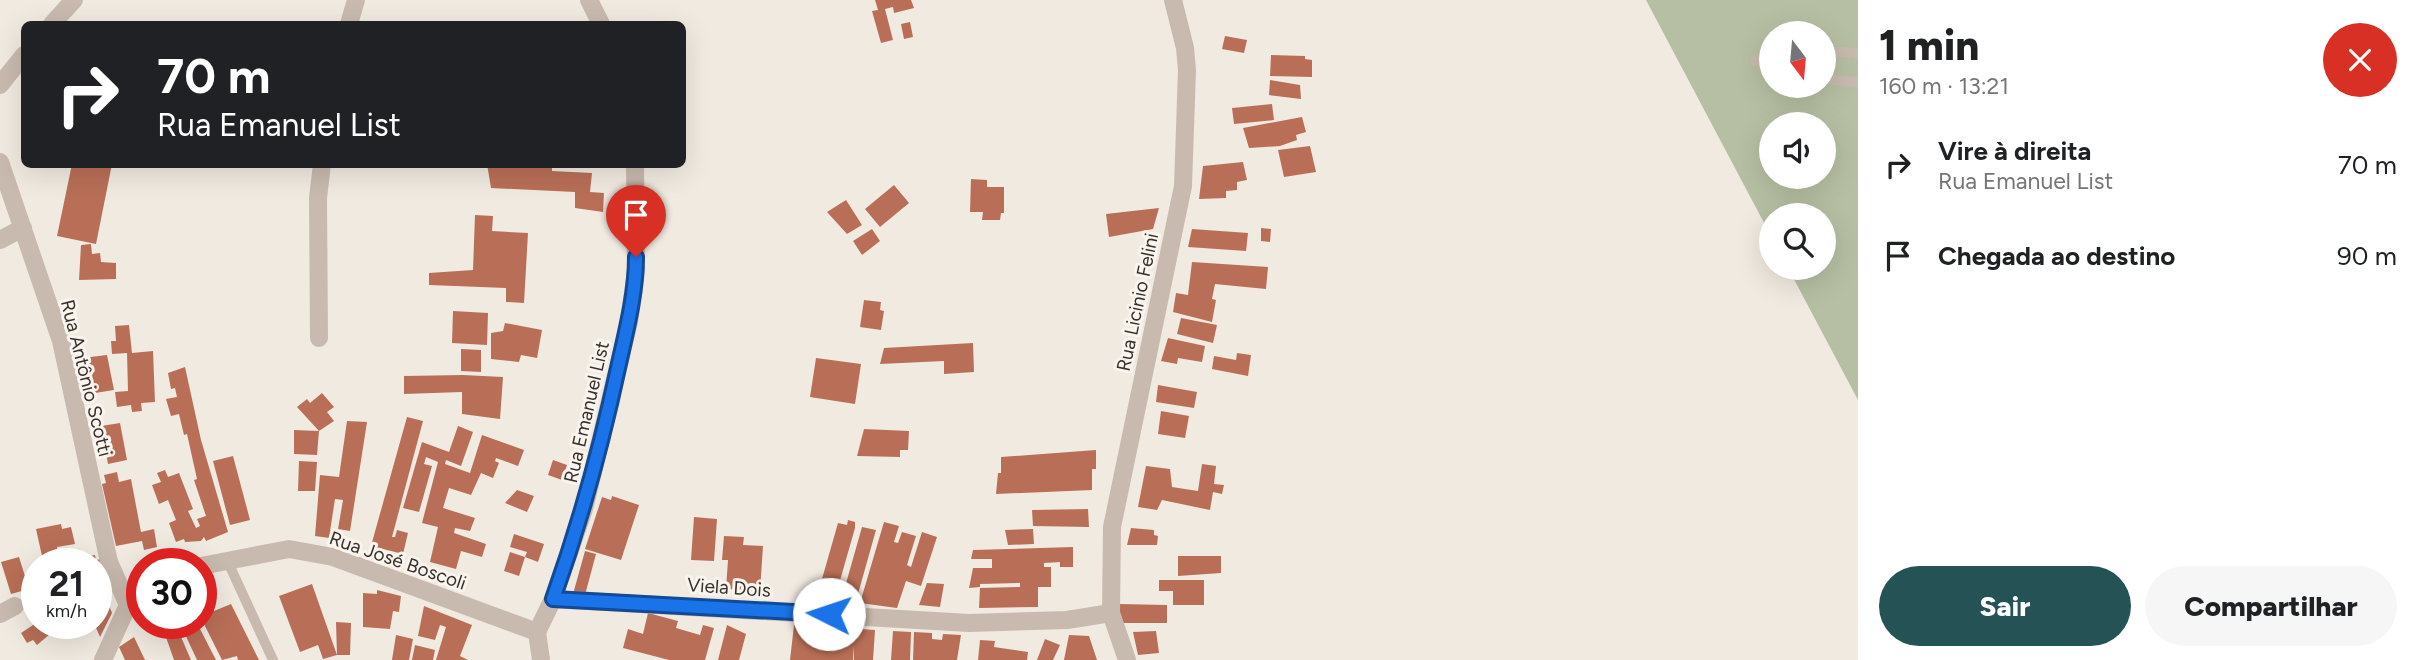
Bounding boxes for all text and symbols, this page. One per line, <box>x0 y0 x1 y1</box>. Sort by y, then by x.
text: 1 min <box>1879 20 1979 71</box>
north arrow <box>1759 21 1836 98</box>
map controls <box>1759 21 1836 280</box>
button: close <box>2323 23 2397 97</box>
text: 70 m <box>157 46 270 105</box>
icon: right <box>42 49 133 140</box>
text: 160 m · 13:21 <box>1879 72 2009 100</box>
text: Rua Emanuel List <box>157 106 401 144</box>
button: sound <box>1759 112 1836 189</box>
text: Vire à direita <box>1938 135 2091 167</box>
icon: right <box>1879 146 1917 184</box>
text: 70 m <box>2338 149 2397 181</box>
text: Rua Emanuel List <box>1938 167 2113 195</box>
pin <box>606 185 666 257</box>
icon: arrive <box>617 196 655 234</box>
button: search <box>1759 203 1836 280</box>
street label: Rua Licinio Felini <box>1112 231 1163 373</box>
icon: arrive <box>1879 237 1917 275</box>
text: Chegada ao destino <box>1938 240 2175 272</box>
text: 90 m <box>2337 240 2397 272</box>
street label: Rua Antônio Scotti <box>56 297 117 459</box>
street label: Rua Emanuel List <box>559 339 614 485</box>
street label: Rua José Boscoli <box>326 526 469 595</box>
speed limit sign: 30 <box>126 548 217 639</box>
text: 21 <box>49 563 84 605</box>
button: Sair <box>1879 566 2131 646</box>
button: Compartilhar <box>2145 566 2397 646</box>
street label: Viela Dois <box>686 573 772 602</box>
position arrow <box>792 577 866 651</box>
text: km/h <box>46 600 87 622</box>

